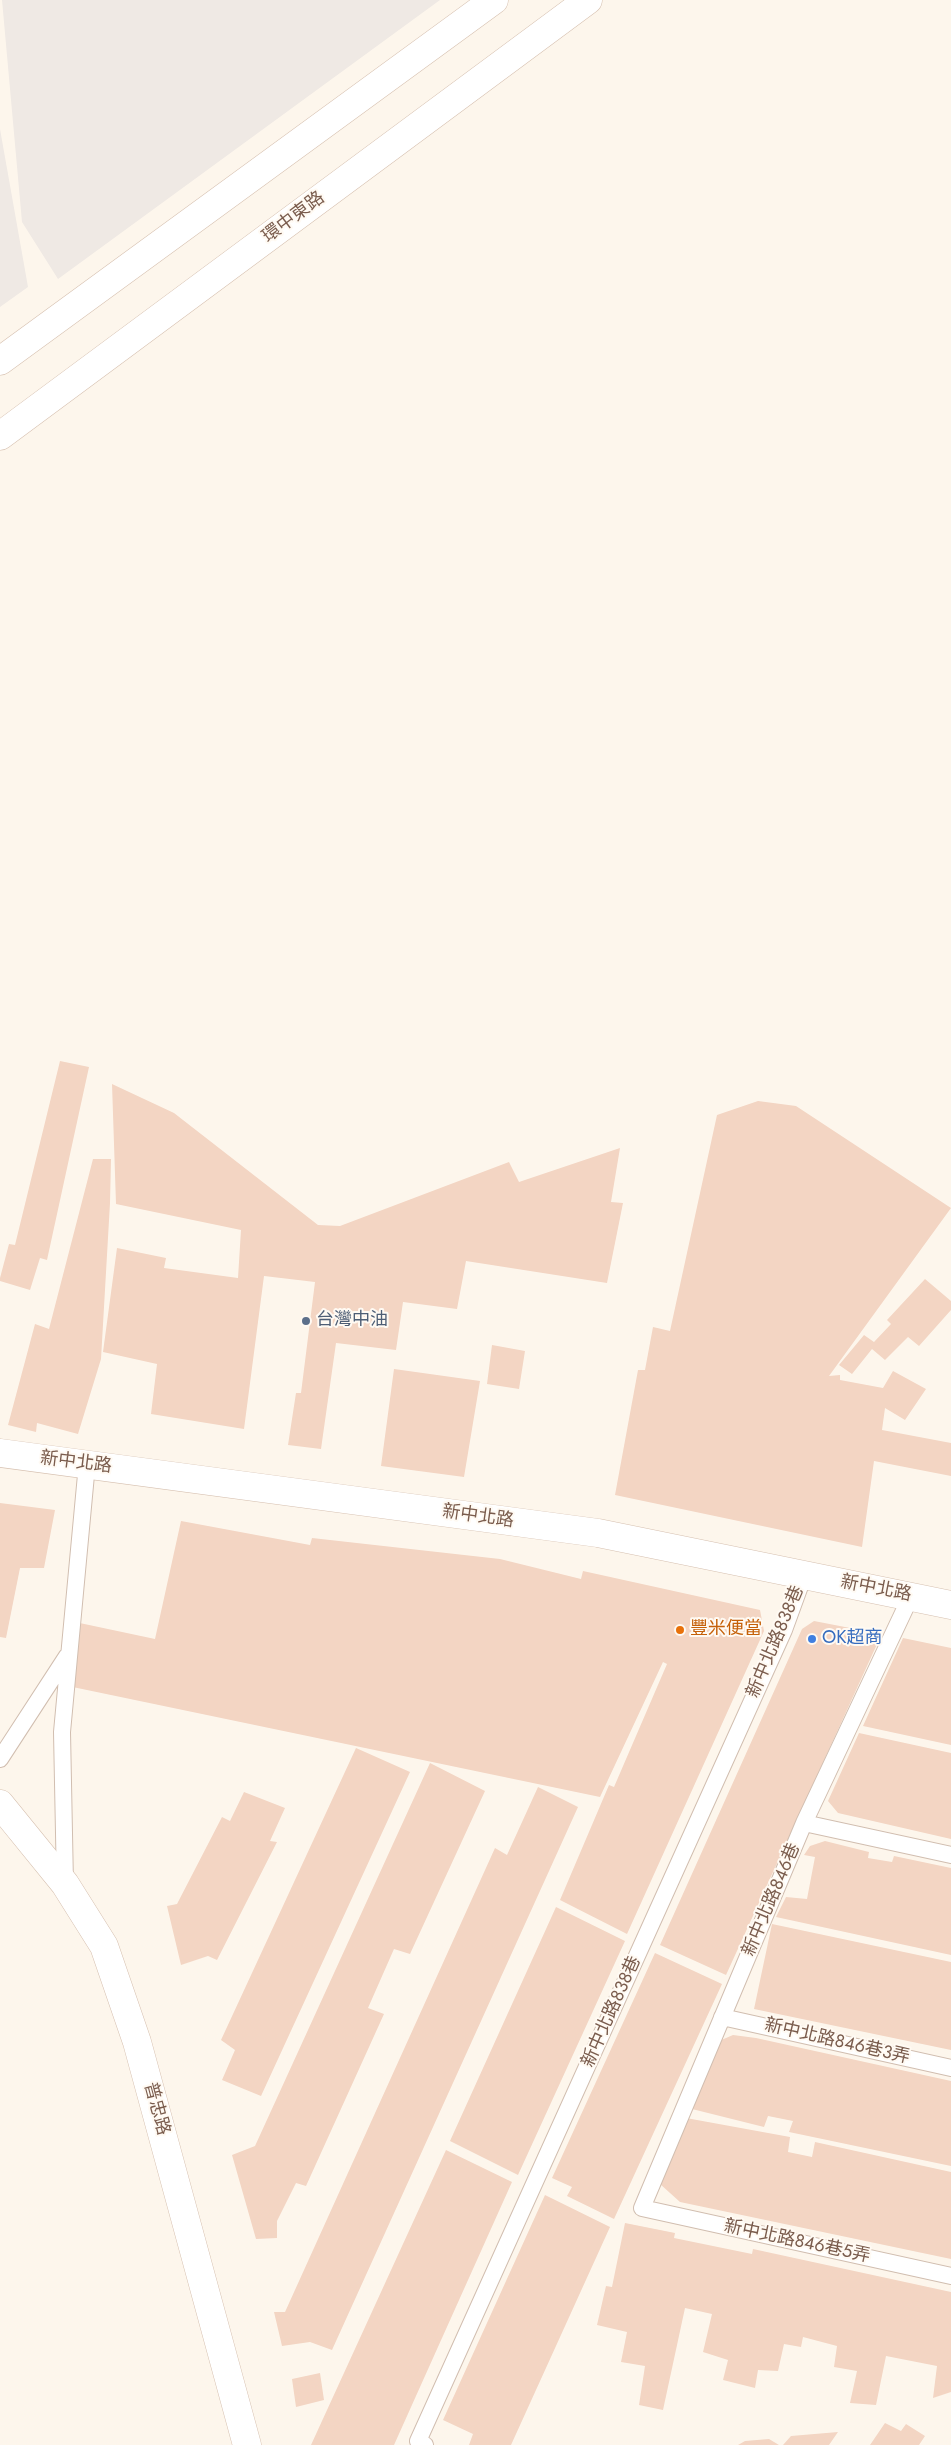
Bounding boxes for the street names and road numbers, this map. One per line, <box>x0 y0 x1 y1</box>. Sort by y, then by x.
street label: 環中東路 <box>259 188 329 248</box>
street label: 新中北路 <box>39 1448 113 1478</box>
street label: 新中北路 <box>441 1501 515 1533</box>
street label: 新中北路 <box>839 1572 913 1606</box>
street label: 新中北路838巷 <box>743 1583 809 1701</box>
street label: 新中北路846巷 <box>738 1840 806 1960</box>
street label: 新中北路838巷 <box>578 1953 646 2071</box>
street label: 新中北路846巷3弄 <box>762 2015 912 2069</box>
street label: 普忠路 <box>139 2080 173 2138</box>
street label: 新中北路846巷5弄 <box>722 2216 872 2268</box>

